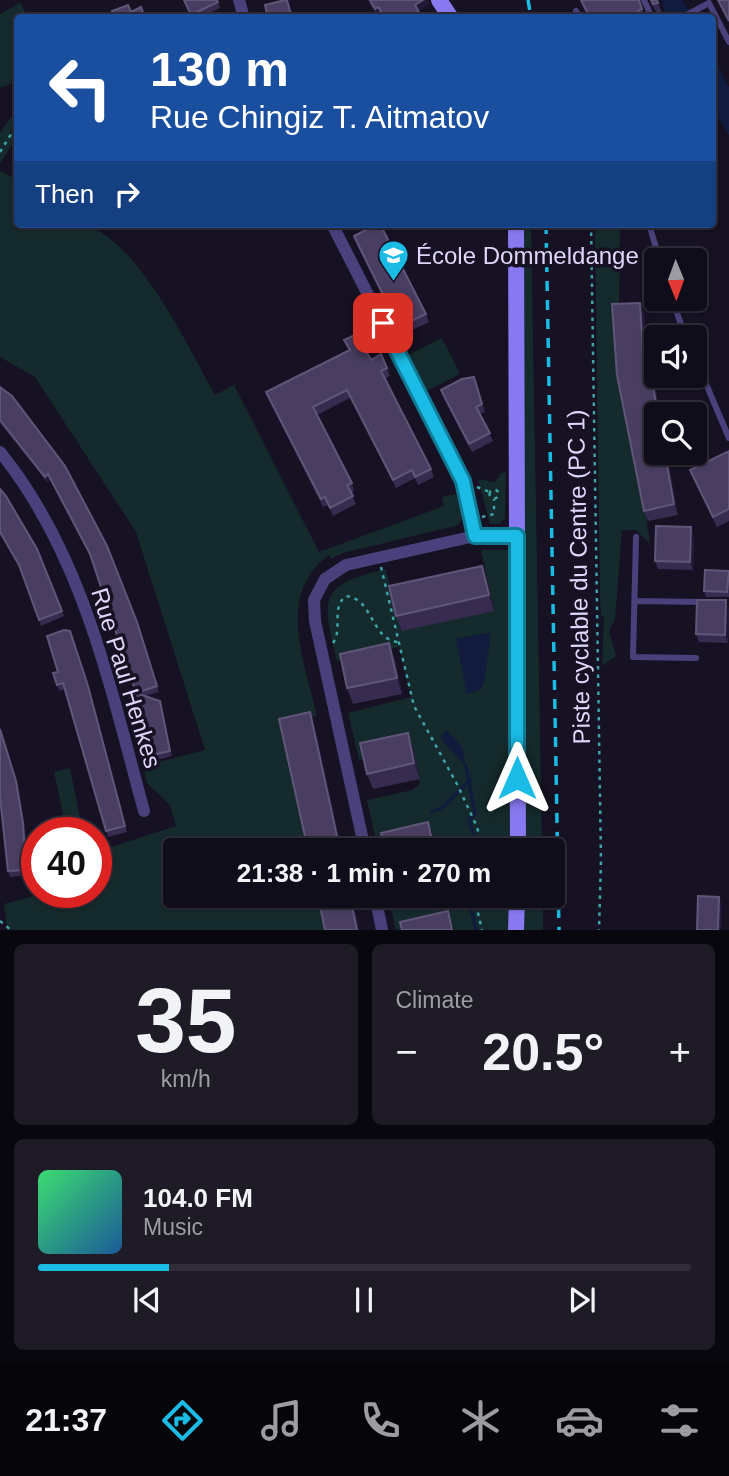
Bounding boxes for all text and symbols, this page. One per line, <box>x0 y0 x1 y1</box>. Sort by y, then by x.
icon: left <box>35 42 126 133</box>
text: 130 m <box>150 42 289 96</box>
text: Rue Chingiz T. Aitmatov <box>150 99 489 135</box>
icon: right <box>108 175 146 213</box>
text: Then <box>35 179 94 209</box>
school or university icon: École Dommeldange <box>376 239 410 283</box>
place label: École Dommeldange <box>416 242 639 269</box>
north arrow <box>644 248 707 312</box>
map controls <box>644 248 707 465</box>
pin <box>353 293 413 353</box>
icon: arrive <box>364 304 402 342</box>
button: sound <box>644 325 707 388</box>
button: search <box>644 402 707 465</box>
street label: Piste cyclable du Centre (PC 1) <box>562 409 595 745</box>
street label: Rue Paul Henkes <box>86 585 167 771</box>
position arrow <box>480 741 554 815</box>
speed limit sign: 40 <box>21 817 112 908</box>
text: 21:38 · 1 min · 270 m <box>237 858 491 888</box>
text: 35 <box>135 970 236 1071</box>
text: Climate <box>396 987 473 1013</box>
text: 20.5° <box>482 1023 604 1081</box>
text: − <box>396 1031 418 1073</box>
text: + <box>669 1031 691 1073</box>
text: km/h <box>161 1066 211 1092</box>
text: 104.0 FM <box>143 1183 253 1213</box>
text: Music <box>143 1214 203 1240</box>
icon: previous <box>128 1281 166 1319</box>
icon: pause <box>345 1281 383 1319</box>
icon: next <box>563 1281 601 1319</box>
icon: directions <box>158 1396 207 1445</box>
icon: music <box>257 1396 306 1445</box>
icon: phone <box>356 1396 405 1445</box>
icon: climate <box>456 1396 505 1445</box>
icon: car <box>555 1396 604 1445</box>
icon: filters <box>655 1396 704 1445</box>
text: 21:37 <box>25 1402 107 1438</box>

